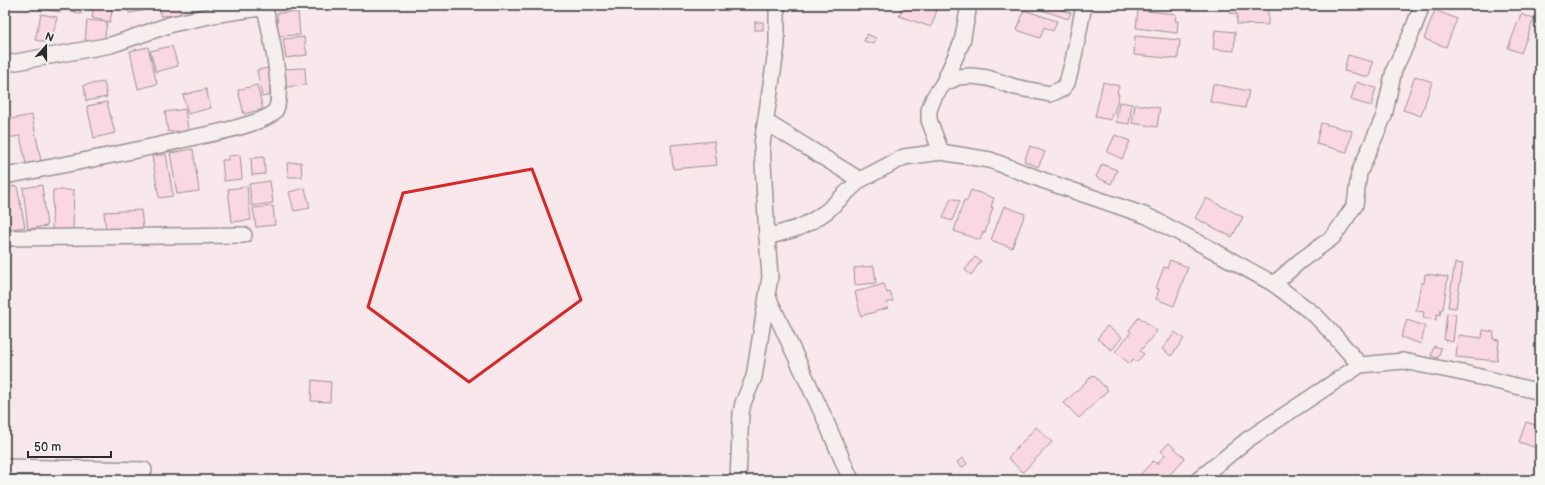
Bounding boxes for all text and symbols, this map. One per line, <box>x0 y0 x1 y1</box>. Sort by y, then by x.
north arrow <box>26 26 66 66</box>
text: N <box>43 30 56 45</box>
scale bar <box>28 433 111 459</box>
text: 50 m <box>34 440 61 455</box>

